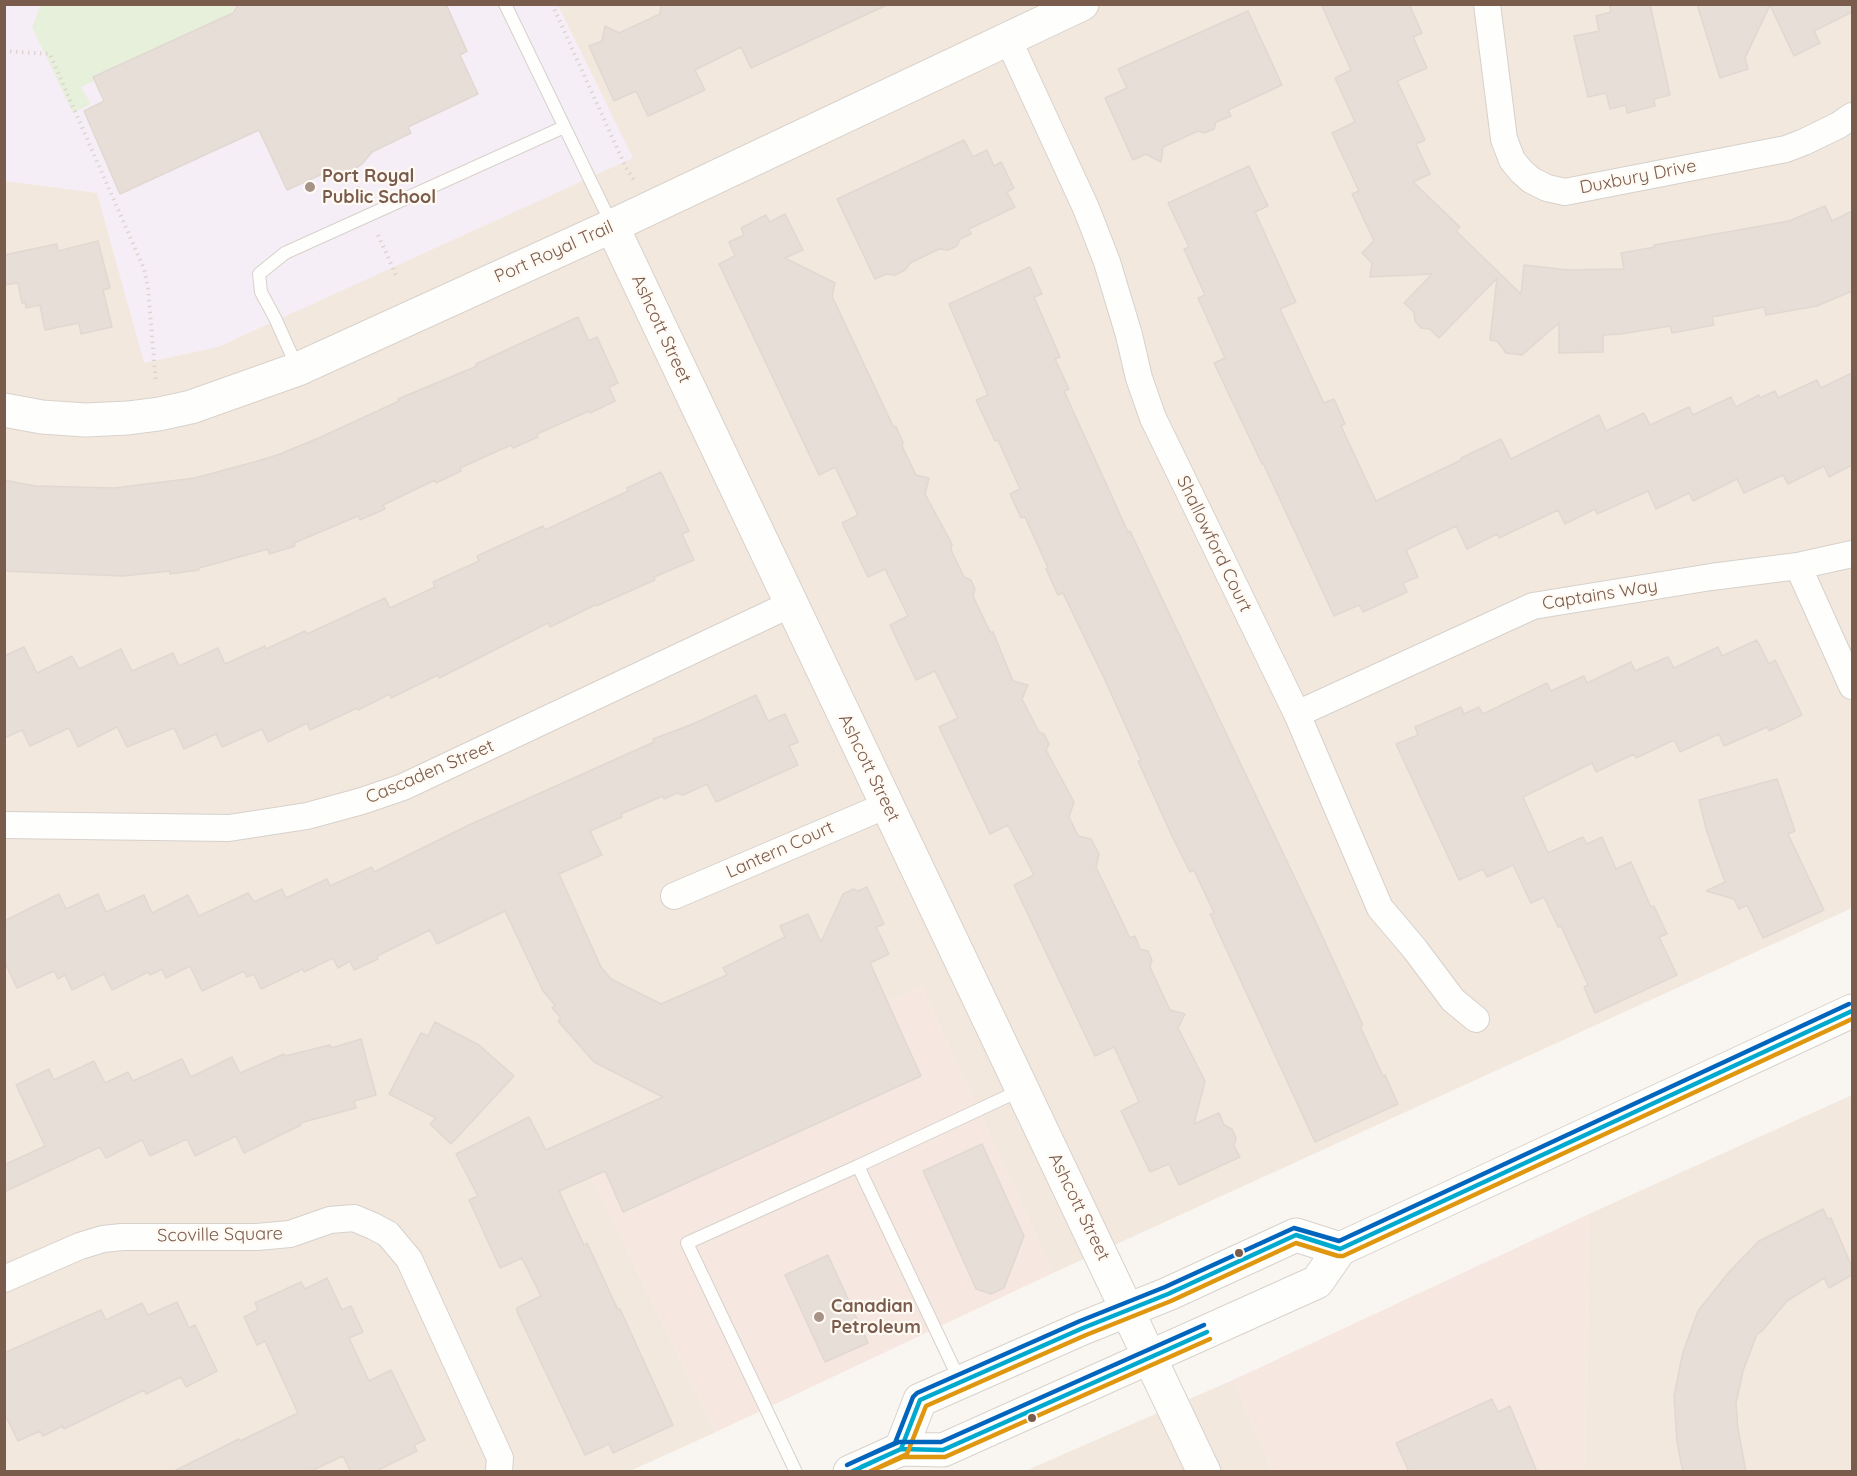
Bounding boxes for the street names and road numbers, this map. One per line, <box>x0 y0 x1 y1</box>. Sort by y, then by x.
street label: Duxbury Drive <box>1578 155 1698 199</box>
street label: Port Royal Trail <box>491 216 617 288</box>
street label: Ashcott Street <box>627 271 695 387</box>
street label: Shallowford Court <box>1172 472 1256 616</box>
street label: Captains Way <box>1541 575 1659 615</box>
street label: Ashcott Street <box>834 711 904 825</box>
street label: Cascaden Street <box>363 735 497 809</box>
street label: Lantern Court <box>723 817 837 883</box>
street label: Ashcott Street <box>1044 1150 1114 1264</box>
street label: Scoville Square <box>157 1223 283 1247</box>

